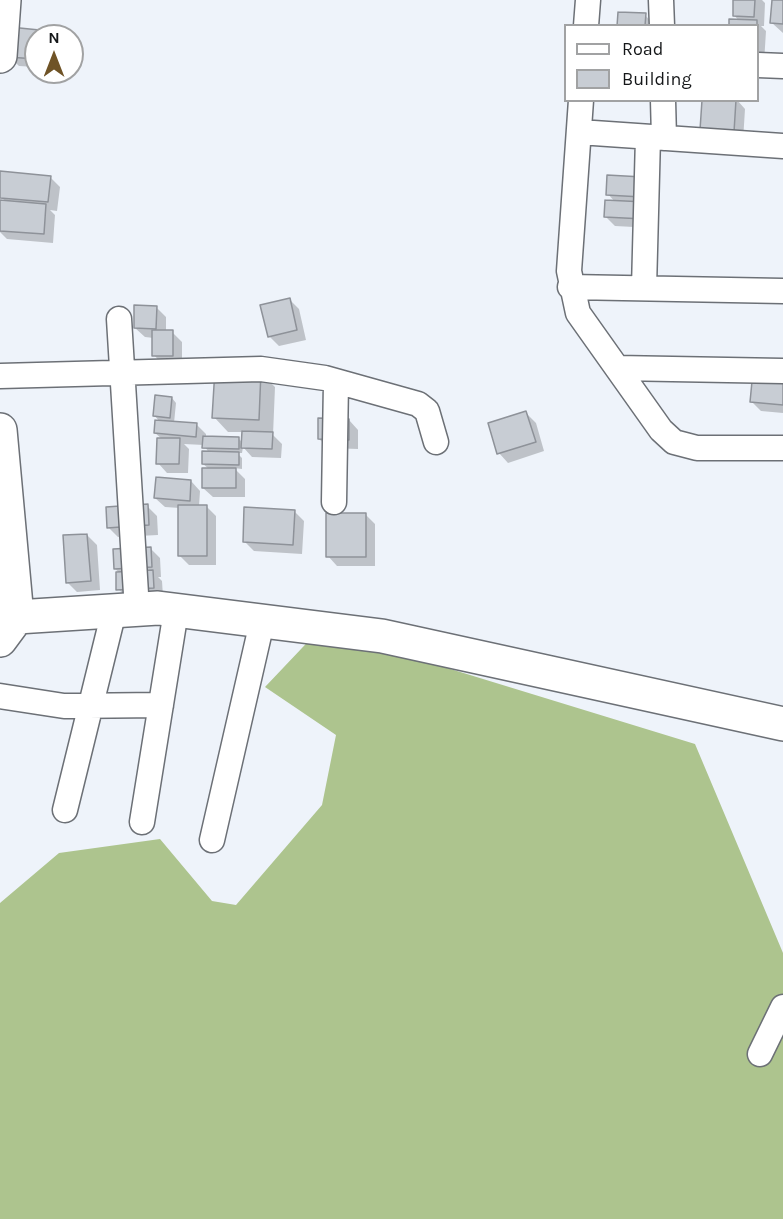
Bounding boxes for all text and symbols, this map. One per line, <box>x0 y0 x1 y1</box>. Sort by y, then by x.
north arrow <box>24 24 84 84</box>
legend <box>564 24 759 102</box>
text: N <box>48 28 60 47</box>
text: Road <box>622 38 663 60</box>
text: Building <box>622 68 692 90</box>

